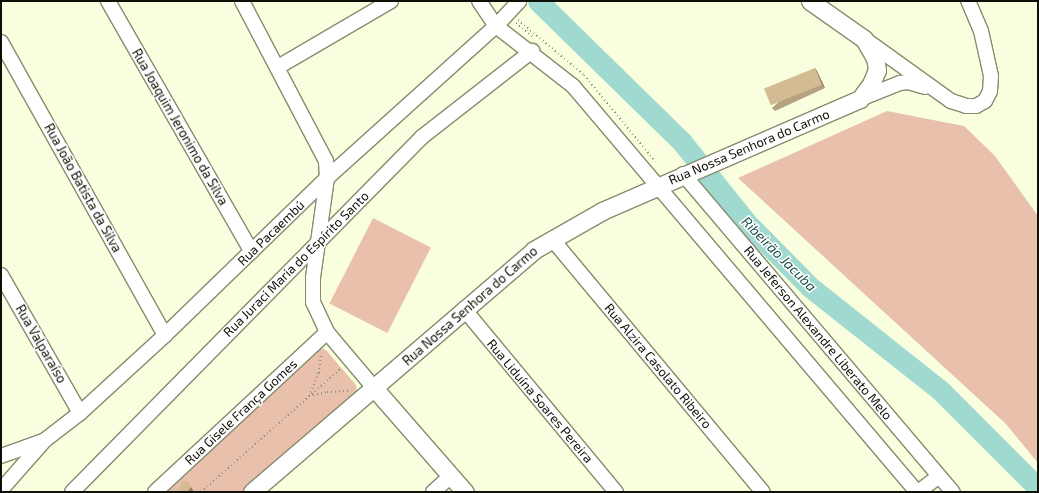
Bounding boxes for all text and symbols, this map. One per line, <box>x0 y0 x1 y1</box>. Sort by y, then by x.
street label: Rua Joaquim Jeronimo da Silva <box>129 46 231 208</box>
street label: Rua Nossa Senhora do Carmo <box>666 106 832 188</box>
street label: Rua João Batista da Silva <box>41 121 125 255</box>
street label: Rua Juraci Maria do Espírito Santo <box>220 188 372 340</box>
street label: Rua Pacaembú <box>234 197 308 269</box>
water label: Ribeirão Jacuba <box>738 213 820 295</box>
street label: Rua Nossa Senhora do Carmo <box>399 243 541 369</box>
street label: Rua Jeferson Alexandre Liberato Melo <box>740 243 896 423</box>
street label: Rua Alzira Casolato Ribeiro <box>601 300 715 432</box>
street label: Rua Valparaíso <box>12 302 70 386</box>
street label: Rua Liduína Soares Pereira <box>484 336 596 466</box>
street label: Rua Gisele França Gomes <box>182 356 300 468</box>

